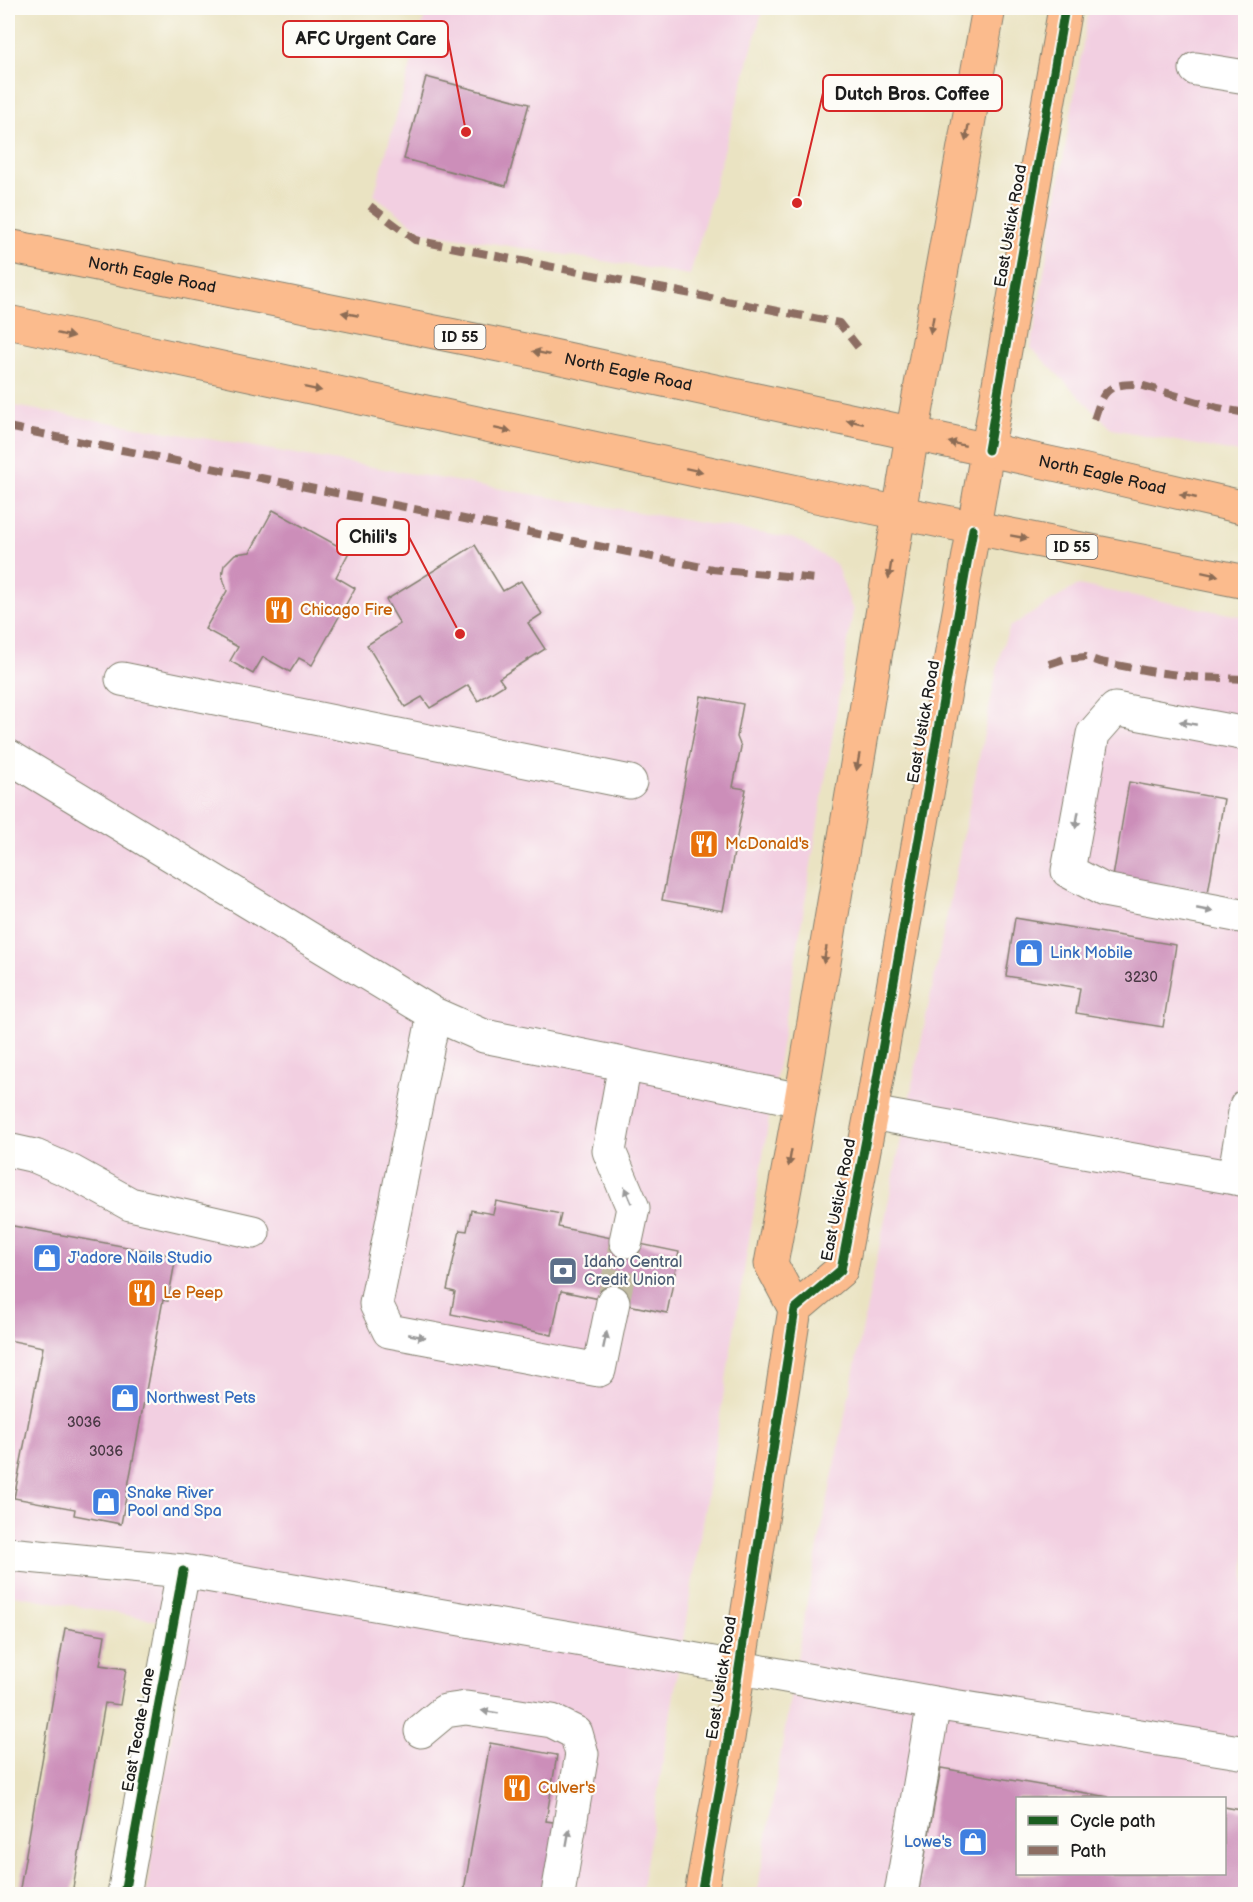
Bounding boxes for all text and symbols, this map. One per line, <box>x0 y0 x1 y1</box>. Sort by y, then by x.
callout: AFC Urgent Care <box>283 21 448 57</box>
text: AFC Urgent Care <box>295 29 436 50</box>
callout: Dutch Bros. Coffee <box>823 75 1002 111</box>
text: Dutch Bros. Coffee <box>835 84 989 105</box>
one-way arrow <box>962 124 971 143</box>
street label: East Ustick Road <box>991 163 1031 289</box>
street label: North Eagle Road <box>86 253 218 297</box>
one-way arrow <box>341 309 360 319</box>
one-way arrow <box>927 316 936 335</box>
road number: ID 55 <box>434 325 486 349</box>
one-way arrow <box>55 330 74 340</box>
one-way arrow <box>532 348 551 358</box>
street label: North Eagle Road <box>563 349 694 395</box>
one-way arrow <box>303 385 322 394</box>
one-way arrow <box>845 417 864 426</box>
one-way arrow <box>494 426 513 435</box>
one-way arrow <box>947 439 966 448</box>
street label: North Eagle Road <box>1037 452 1168 499</box>
one-way arrow <box>685 466 704 475</box>
one-way arrow <box>1179 491 1198 500</box>
callout: Chili's <box>337 519 409 555</box>
text: Chili's <box>349 527 397 548</box>
one-way arrow <box>1009 533 1028 542</box>
road number: ID 55 <box>1046 535 1098 559</box>
one-way arrow <box>886 561 895 580</box>
one-way arrow <box>1201 570 1220 579</box>
restaurant icon: Chicago Fire <box>263 594 295 626</box>
place label: Chicago Fire <box>300 601 393 620</box>
street label: East Ustick Road <box>904 659 944 785</box>
one-way arrow <box>1178 718 1197 727</box>
one-way arrow <box>853 753 862 772</box>
one-way arrow <box>1073 811 1082 830</box>
restaurant icon: McDonald's <box>688 828 720 860</box>
place label: McDonald's <box>725 835 809 854</box>
one-way arrow <box>1195 906 1214 915</box>
shop icon: Link Mobile <box>1013 937 1045 969</box>
place label: Link Mobile <box>1050 944 1133 963</box>
one-way arrow <box>820 945 829 964</box>
house number: 3230 <box>1124 969 1158 986</box>
street label: East Ustick Road <box>818 1137 860 1263</box>
one-way arrow <box>785 1148 794 1167</box>
one-way arrow <box>623 1186 633 1204</box>
shop icon: J'adore Nails Studio <box>31 1242 63 1274</box>
place label: J'adore Nails Studio <box>68 1249 212 1268</box>
place label: Idaho Central Credit Union <box>584 1253 682 1290</box>
bank icon: Idaho Central Credit Union <box>547 1255 579 1287</box>
restaurant icon: Le Peep <box>126 1277 158 1309</box>
place label: Le Peep <box>163 1284 223 1303</box>
one-way arrow <box>601 1331 611 1350</box>
one-way arrow <box>408 1332 427 1341</box>
shop icon: Northwest Pets <box>109 1382 141 1414</box>
place label: Northwest Pets <box>146 1389 256 1408</box>
house number: 3036 <box>67 1414 101 1431</box>
house number: 3036 <box>89 1443 123 1460</box>
place label: Snake River Pool and Spa <box>127 1484 222 1521</box>
shop icon: Snake River Pool and Spa <box>90 1486 122 1518</box>
street label: East Ustick Road <box>703 1615 741 1741</box>
street label: East Tecate Lane <box>119 1666 159 1794</box>
one-way arrow <box>481 1707 500 1716</box>
restaurant icon: Culver's <box>501 1772 533 1804</box>
place label: Culver's <box>538 1779 596 1798</box>
legend <box>1016 1797 1226 1875</box>
text: Cycle path <box>1070 1811 1156 1832</box>
shop icon: Lowe's <box>957 1826 989 1858</box>
one-way arrow <box>564 1827 573 1846</box>
place label: Lowe's <box>904 1833 952 1852</box>
text: Path <box>1070 1841 1106 1862</box>

